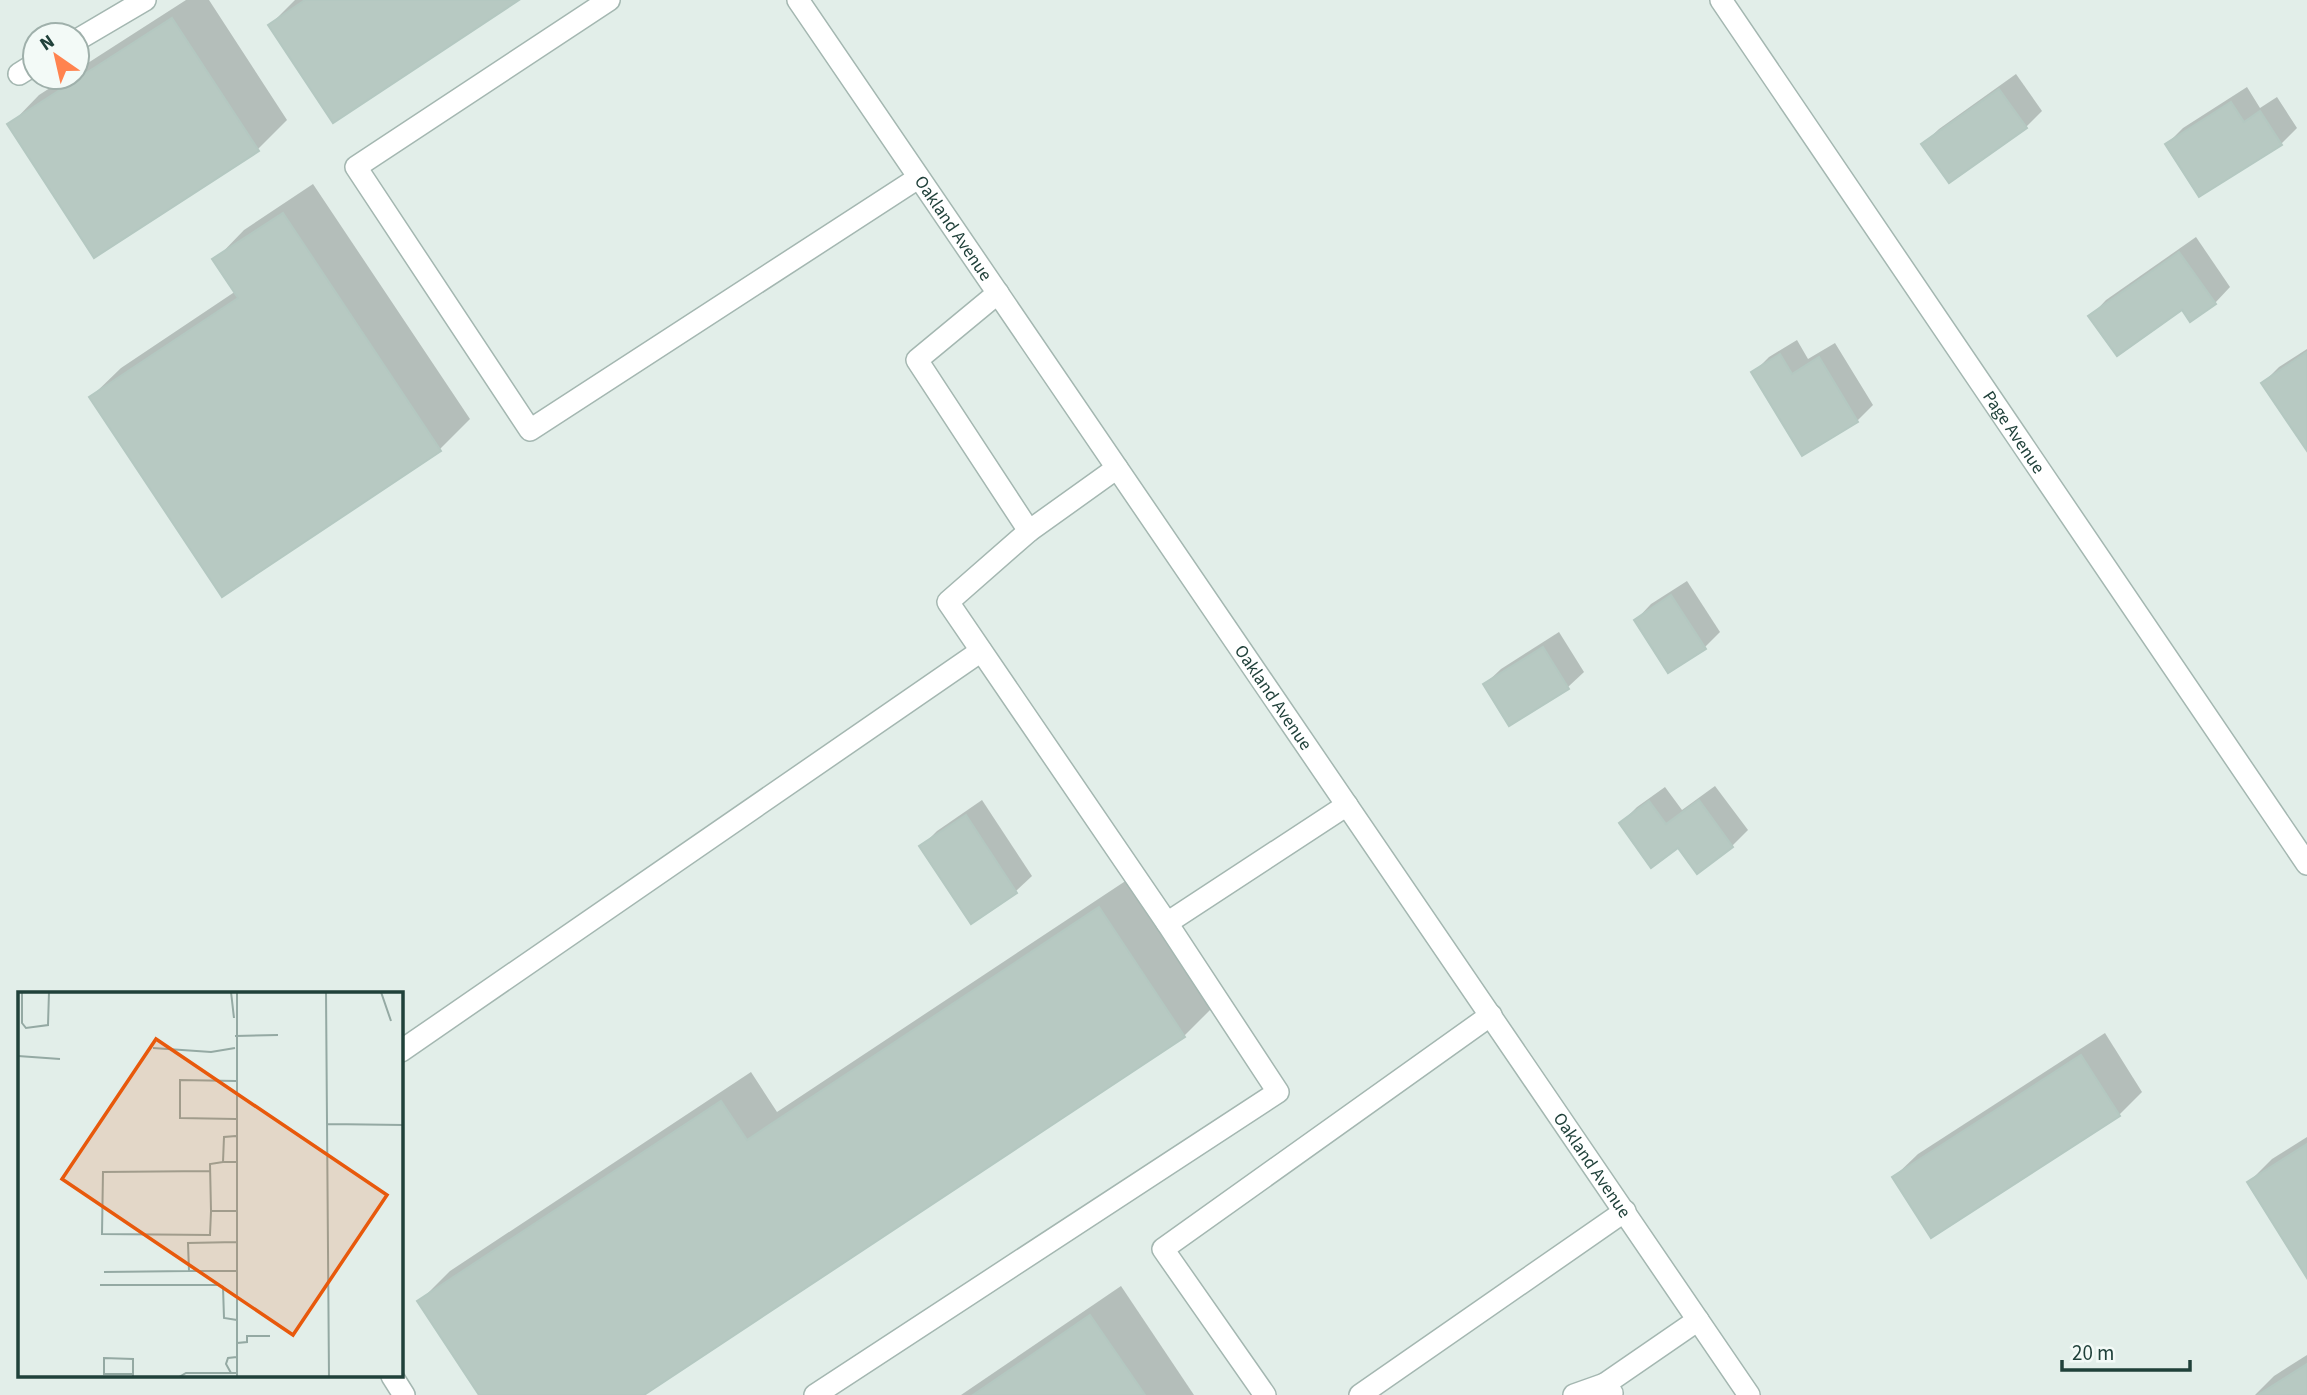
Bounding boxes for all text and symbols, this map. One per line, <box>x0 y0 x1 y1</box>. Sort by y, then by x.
north arrow <box>21 21 91 91</box>
text: N <box>35 28 60 58</box>
street label: Oakland Avenue <box>908 171 998 286</box>
street label: Page Avenue <box>1976 386 2051 479</box>
street label: Oakland Avenue <box>1228 640 1318 755</box>
inset map <box>18 992 402 1378</box>
street label: Oakland Avenue <box>1547 1108 1637 1223</box>
scale bar <box>2062 1328 2190 1372</box>
text: 20 m <box>2072 1338 2114 1368</box>

